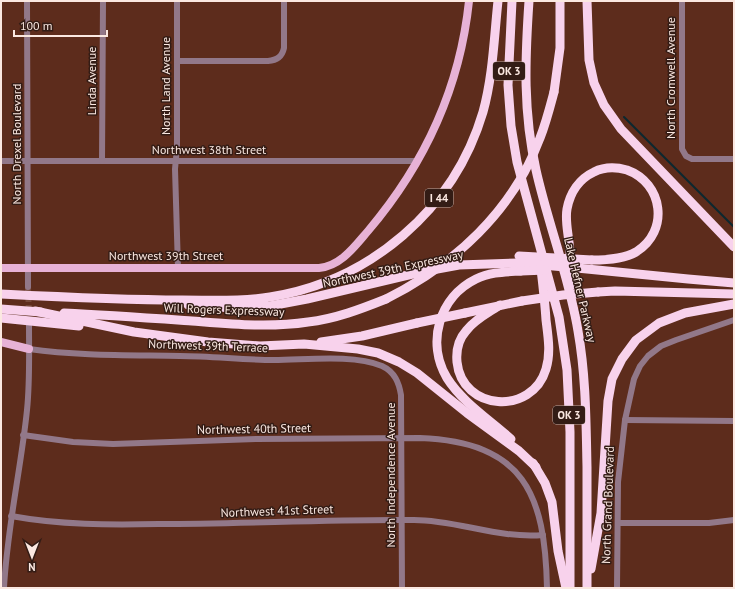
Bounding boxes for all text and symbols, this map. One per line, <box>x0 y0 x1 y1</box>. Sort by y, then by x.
scale bar <box>14 12 107 38</box>
street label: North Cromwell Avenue <box>663 17 678 139</box>
text: 100 m <box>20 18 53 33</box>
street label: North Land Avenue <box>158 37 173 135</box>
street label: Linda Avenue <box>84 47 99 115</box>
road number: OK 3 <box>493 62 525 80</box>
street label: North Drexel Boulevard <box>9 84 24 204</box>
street label: Northwest 38th Street <box>152 142 266 157</box>
road number: I 44 <box>425 189 453 207</box>
street label: Lake Hefner Parkway <box>561 236 600 344</box>
street label: Northwest 39th Expressway <box>321 246 465 291</box>
street label: Northwest 39th Street <box>109 248 223 263</box>
street label: Will Rogers Expressway <box>163 300 285 319</box>
street label: Northwest 39th Terrace <box>148 336 268 355</box>
street label: North Independence Avenue <box>383 402 398 548</box>
road number: OK 3 <box>553 406 585 424</box>
street label: Northwest 40th Street <box>197 420 311 437</box>
street label: North Grand Boulevard <box>598 446 617 564</box>
street label: Northwest 41st Street <box>220 501 334 520</box>
north arrow <box>12 537 52 577</box>
text: N <box>28 560 36 574</box>

